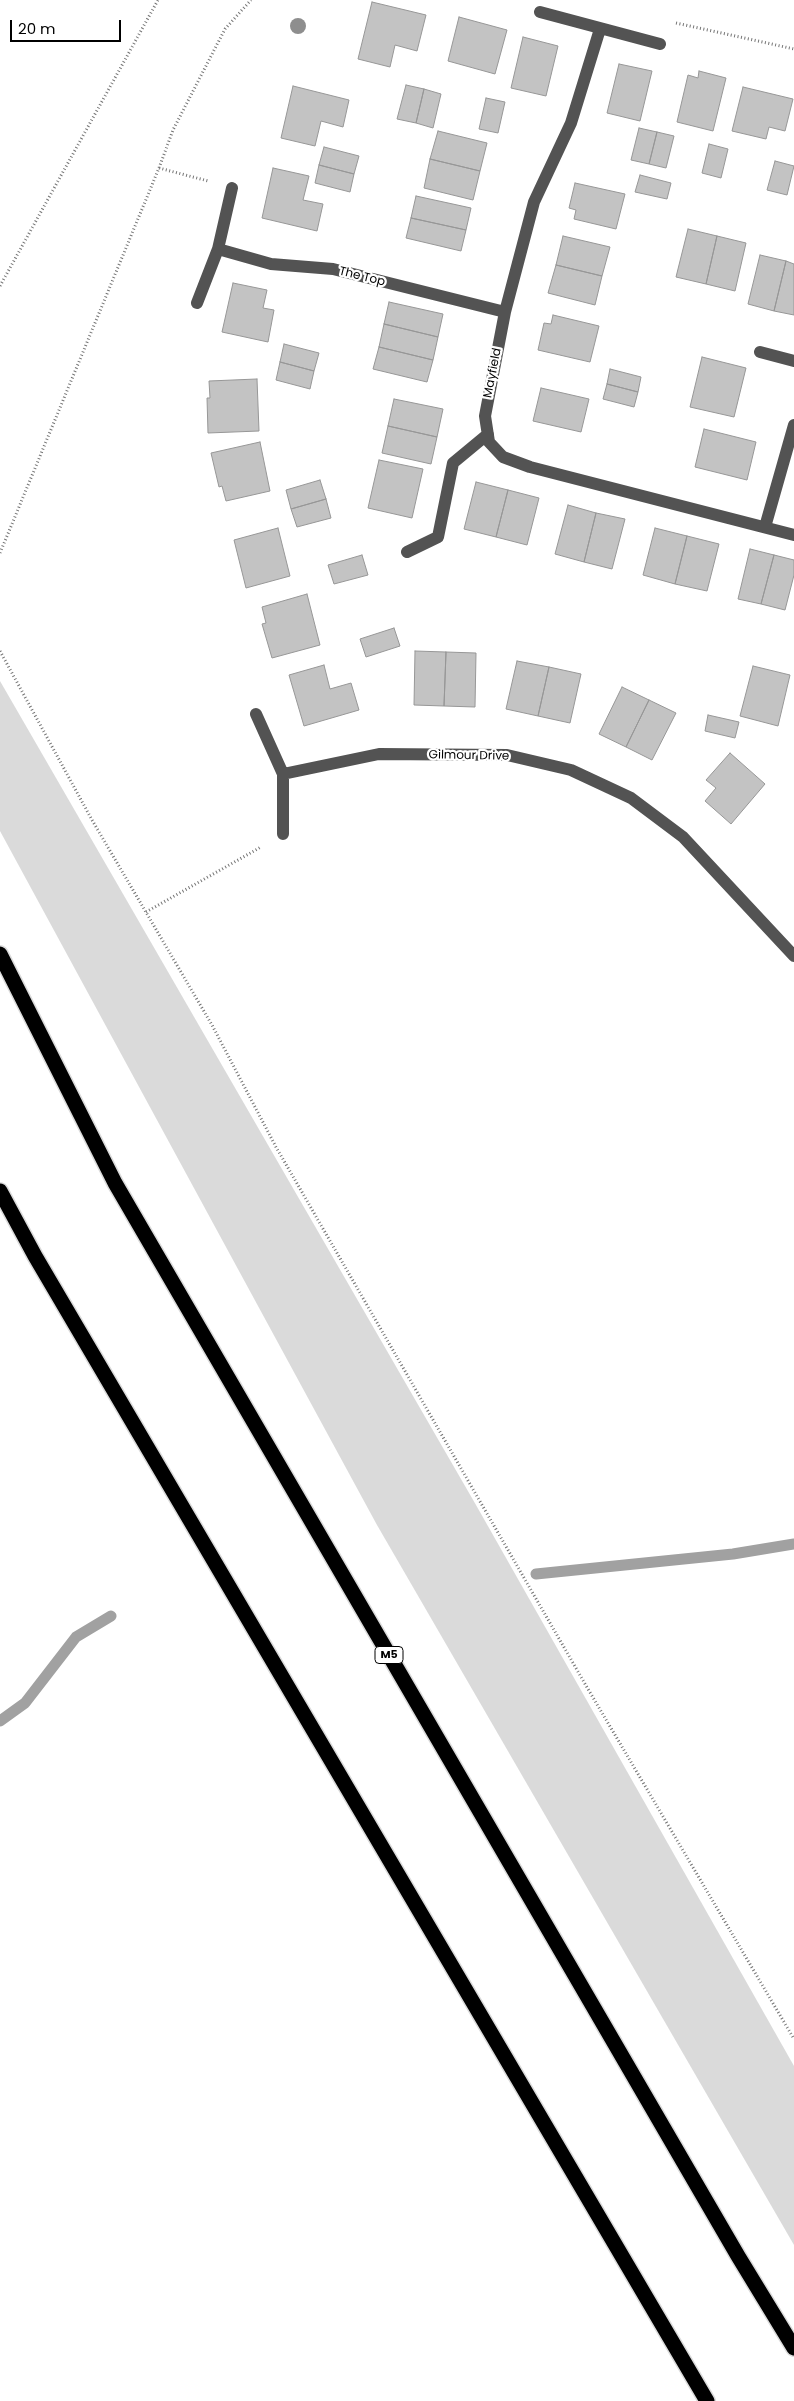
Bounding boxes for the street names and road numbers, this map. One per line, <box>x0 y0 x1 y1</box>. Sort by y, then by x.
street label: The Top <box>337 264 387 290</box>
street label: Mayfield <box>481 347 505 399</box>
street label: Gilmour Drive <box>429 748 509 764</box>
road number: M5 <box>375 1646 403 1664</box>

